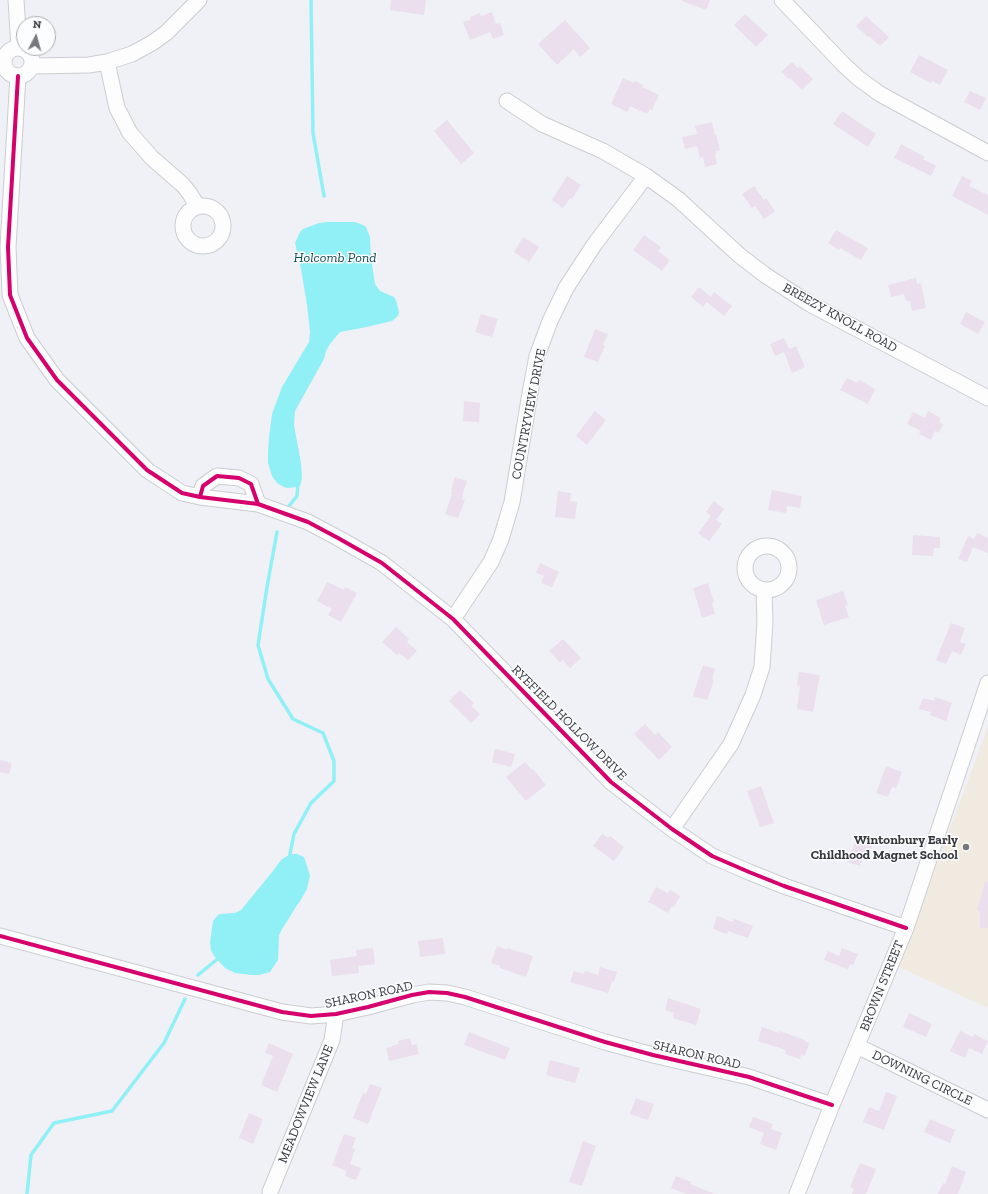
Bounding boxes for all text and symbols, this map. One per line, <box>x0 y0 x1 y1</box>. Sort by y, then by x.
north arrow <box>16 16 56 56</box>
text: N <box>32 18 42 31</box>
water label: Holcomb Pond <box>294 250 376 266</box>
street label: BREEZY KNOLL ROAD <box>780 280 900 356</box>
street label: COUNTRYVIEW DRIVE <box>509 347 549 481</box>
street label: RYEFIELD HOLLOW DRIVE <box>508 662 630 784</box>
place label: Wintonbury Early Childhood Magnet School <box>811 832 958 863</box>
marker: Wintonbury Early Childhood Magnet School <box>961 842 971 852</box>
street label: BROWN STREET <box>857 939 907 1033</box>
street label: SHARON ROAD <box>324 978 414 1012</box>
street label: SHARON ROAD <box>652 1037 742 1073</box>
street label: MEADOWVIEW LANE <box>275 1043 337 1165</box>
street label: DOWNING CIRCLE <box>869 1047 975 1109</box>

